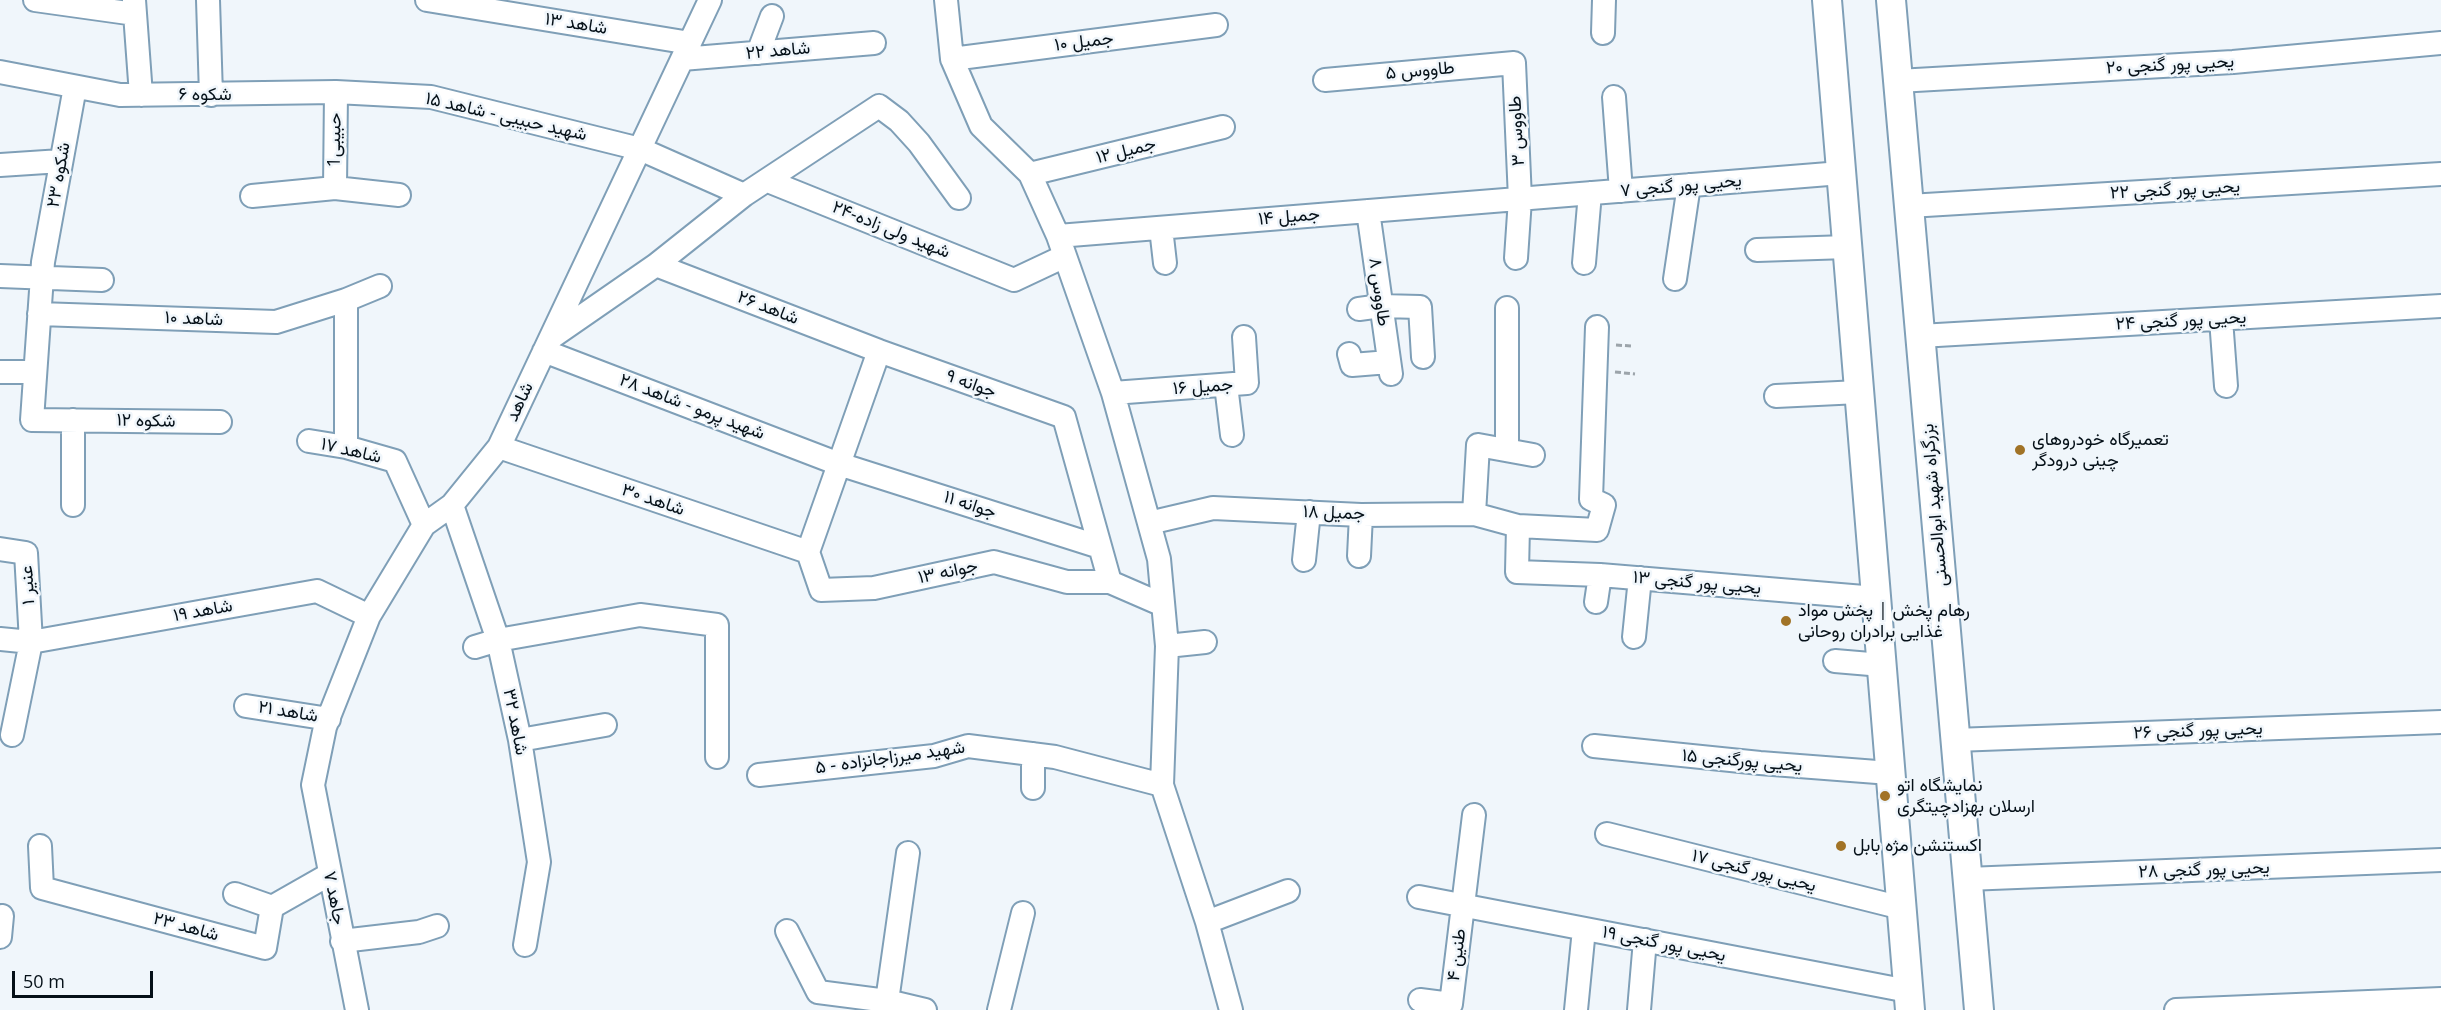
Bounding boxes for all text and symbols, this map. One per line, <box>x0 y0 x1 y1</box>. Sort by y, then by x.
street label: شاهد ۱۳ <box>543 8 609 40</box>
street label: جمیل ۱۰ <box>1053 28 1115 56</box>
street label: شاهد ۲۲ <box>745 37 811 65</box>
street label: یحیی پور گنجی ۲۰ <box>2105 51 2235 79</box>
street label: طاووس ۵ <box>1385 57 1455 85</box>
street label: شکوه ۶ <box>178 84 232 106</box>
street label: شهید حبیبی - شاهد ۱۵ <box>423 88 589 146</box>
street label: طاووس ۳ <box>1504 95 1530 167</box>
street label: حبیبی1 <box>324 112 346 168</box>
street label: جمیل ۱۲ <box>1094 133 1158 169</box>
street label: شکوه ۲۳ <box>43 141 75 209</box>
street label: یحیی پور گنجی ۷ <box>1619 170 1743 202</box>
street label: یحیی پور گنجی ۲۲ <box>2109 176 2241 204</box>
street label: شهید ولی زاده-۲۴ <box>829 197 953 263</box>
street label: جمیل ۱۴ <box>1257 204 1321 230</box>
street label: طاووس ۸ <box>1364 256 1394 328</box>
street label: شاهد ۲۶ <box>734 286 802 330</box>
street label: شاهد ۱۰ <box>164 307 224 331</box>
street label: یحیی پور گنجی ۲۴ <box>2115 307 2247 335</box>
street label: جوانه ۹ <box>943 365 999 403</box>
street label: شهید پرمو - شاهد ۲۸ <box>616 369 768 445</box>
street label: جمیل ۱۶ <box>1172 374 1234 400</box>
street label: شاهد <box>502 379 538 425</box>
street label: شکوه ۱۲ <box>116 410 176 432</box>
street label: بزرگراه شهید ابوالحسنی <box>1917 423 1953 587</box>
place label: تعمیرگاه خودروهای چینی درودگر <box>2032 429 2169 472</box>
street label: شاهد ۱۷ <box>319 434 383 468</box>
marker: تعمیرگاه خودروهای چینی درودگر <box>2013 443 2027 457</box>
street label: شاهد ۳۰ <box>619 479 687 521</box>
street label: جوانه ۱۱ <box>941 486 999 524</box>
street label: جمیل ۱۸ <box>1303 501 1365 525</box>
street label: جوانه ۱۳ <box>916 555 980 589</box>
street label: عنیر ۱ <box>16 565 40 605</box>
street label: یحیی پور گنجی ۱۳ <box>1632 567 1762 599</box>
street label: شاهد ۱۹ <box>172 595 234 627</box>
place label: رهام پخش | پخش مواد غذایی برادران روحانی <box>1798 600 1970 642</box>
marker: رهام پخش | پخش مواد غذایی برادران روحانی <box>1779 614 1793 628</box>
street label: شاهد ۳۲ <box>498 687 532 757</box>
street label: شاهد ۲۱ <box>257 697 319 727</box>
street label: یحیی پور گنجی ۲۶ <box>2133 718 2263 744</box>
street label: شهید میرزاجانزاده - ۵ <box>814 737 966 779</box>
street label: یحیی پورگنجی ۱۵ <box>1681 745 1803 777</box>
place label: نمایشگاه اتو ارسلان بهزادچیتگری <box>1897 775 2035 818</box>
marker: نمایشگاه اتو ارسلان بهزادچیتگری <box>1878 789 1892 803</box>
place label: اکستنشن مژه بابل <box>1853 835 1982 857</box>
marker: اکستنشن مژه بابل <box>1834 839 1848 853</box>
street label: یحیی پور گنجی ۱۷ <box>1690 845 1818 897</box>
street label: یحیی پور گنجی ۲۸ <box>2138 857 2270 883</box>
street label: جاهد ۷ <box>318 869 350 927</box>
street label: شاهد ۲۳ <box>151 908 221 946</box>
street label: یحیی پور گنجی ۱۹ <box>1600 921 1728 967</box>
street label: طنین ۴ <box>1443 927 1471 983</box>
scale bar <box>15 959 156 997</box>
text: 50 m <box>23 969 65 993</box>

